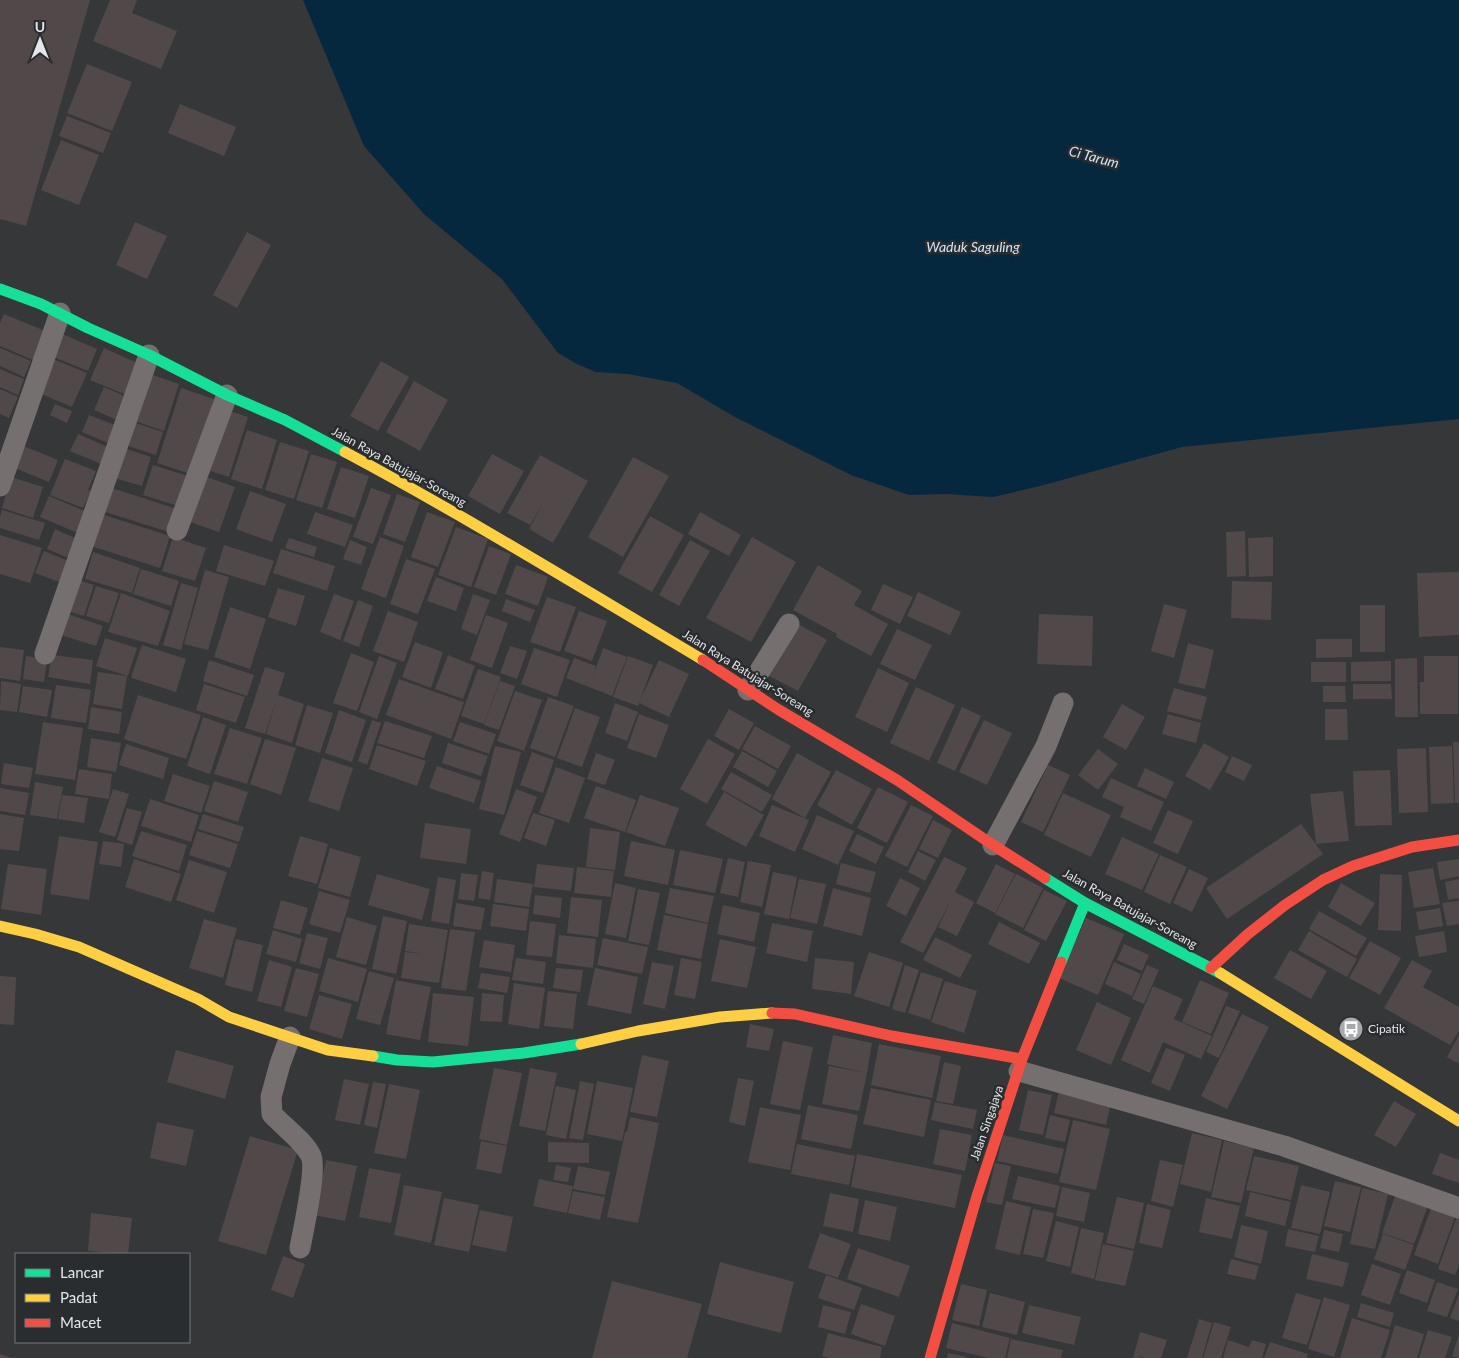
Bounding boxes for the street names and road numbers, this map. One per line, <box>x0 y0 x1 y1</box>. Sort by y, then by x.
street label: Jalan Raya Batujajar-Soreang <box>330 423 469 510</box>
street label: Jalan Raya Batujajar-Soreang <box>680 626 816 719</box>
street label: Jalan Raya Batujajar-Soreang <box>1061 865 1200 952</box>
street label: Jalan Singajaya <box>967 1083 1006 1162</box>

